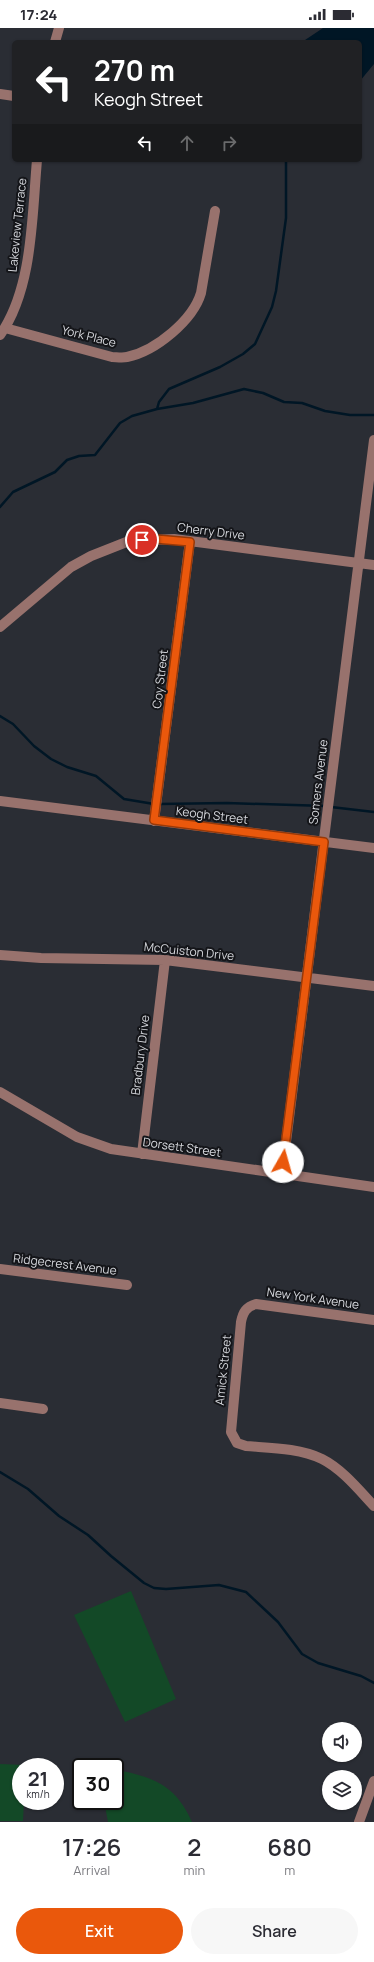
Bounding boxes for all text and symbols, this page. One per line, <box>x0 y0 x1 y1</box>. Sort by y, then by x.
text: 17:24 <box>20 4 57 25</box>
text: 270 m <box>94 51 175 89</box>
icon: left <box>28 56 80 108</box>
text: Keogh Street <box>94 87 203 111</box>
icon: left <box>134 132 156 154</box>
icon: ahead <box>176 132 198 154</box>
icon: right <box>218 132 240 154</box>
street label: Lakeview Terrace <box>4 177 30 273</box>
street label: York Place <box>60 321 118 351</box>
street label: Cherry Drive <box>176 518 246 544</box>
pin <box>125 523 159 557</box>
icon: arrive <box>131 529 153 551</box>
street label: Coy Street <box>148 648 172 710</box>
street label: Somers Avenue <box>304 739 332 825</box>
street label: Keogh Street <box>175 802 249 828</box>
street label: McCuiston Drive <box>143 938 235 964</box>
street label: Bradbury Drive <box>127 1014 153 1096</box>
street label: Dorsett Street <box>142 1133 223 1161</box>
position arrow <box>262 1141 304 1183</box>
street label: Ridgecrest Avenue <box>12 1249 118 1279</box>
street label: New York Avenue <box>266 1283 360 1313</box>
street label: Amick Street <box>211 1334 235 1406</box>
map controls <box>322 1722 362 1810</box>
button: sound <box>322 1722 362 1762</box>
speed limit sign: 30 <box>72 1758 124 1810</box>
text: 21 <box>28 1765 48 1792</box>
button: layers <box>322 1770 362 1810</box>
text: km/h <box>26 1787 50 1801</box>
text: 17:26 <box>62 1830 122 1863</box>
text: 2 <box>187 1830 201 1863</box>
text: 680 <box>267 1830 312 1863</box>
text: Arrival <box>73 1861 110 1879</box>
text: min <box>184 1861 205 1879</box>
text: m <box>284 1861 295 1879</box>
button: Exit <box>16 1908 183 1954</box>
button: Share <box>191 1908 358 1954</box>

